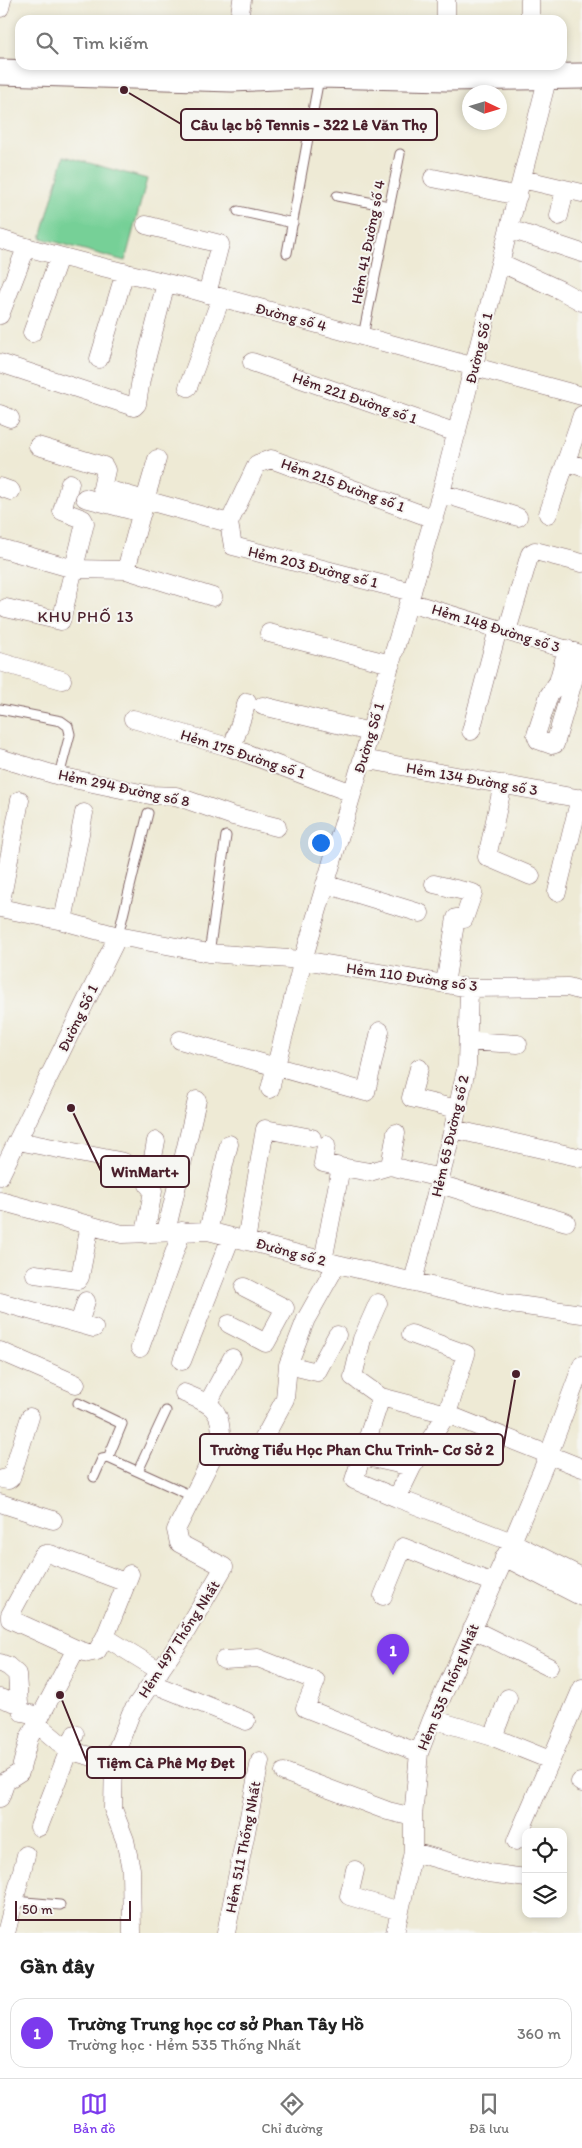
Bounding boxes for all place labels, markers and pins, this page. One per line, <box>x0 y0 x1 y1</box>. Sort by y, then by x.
callout: Câu lạc bộ Tennis - 322 Lê Văn Thọ <box>181 109 437 140</box>
callout: WinMart+ <box>101 1156 189 1187</box>
callout: Trường Tiểu Học Phan Chu Trinh- Cơ Sở 2 <box>200 1434 503 1465</box>
pin: 1 <box>377 1634 409 1675</box>
callout: Tiệm Cà Phê Mợ Đẹt <box>87 1747 245 1778</box>

